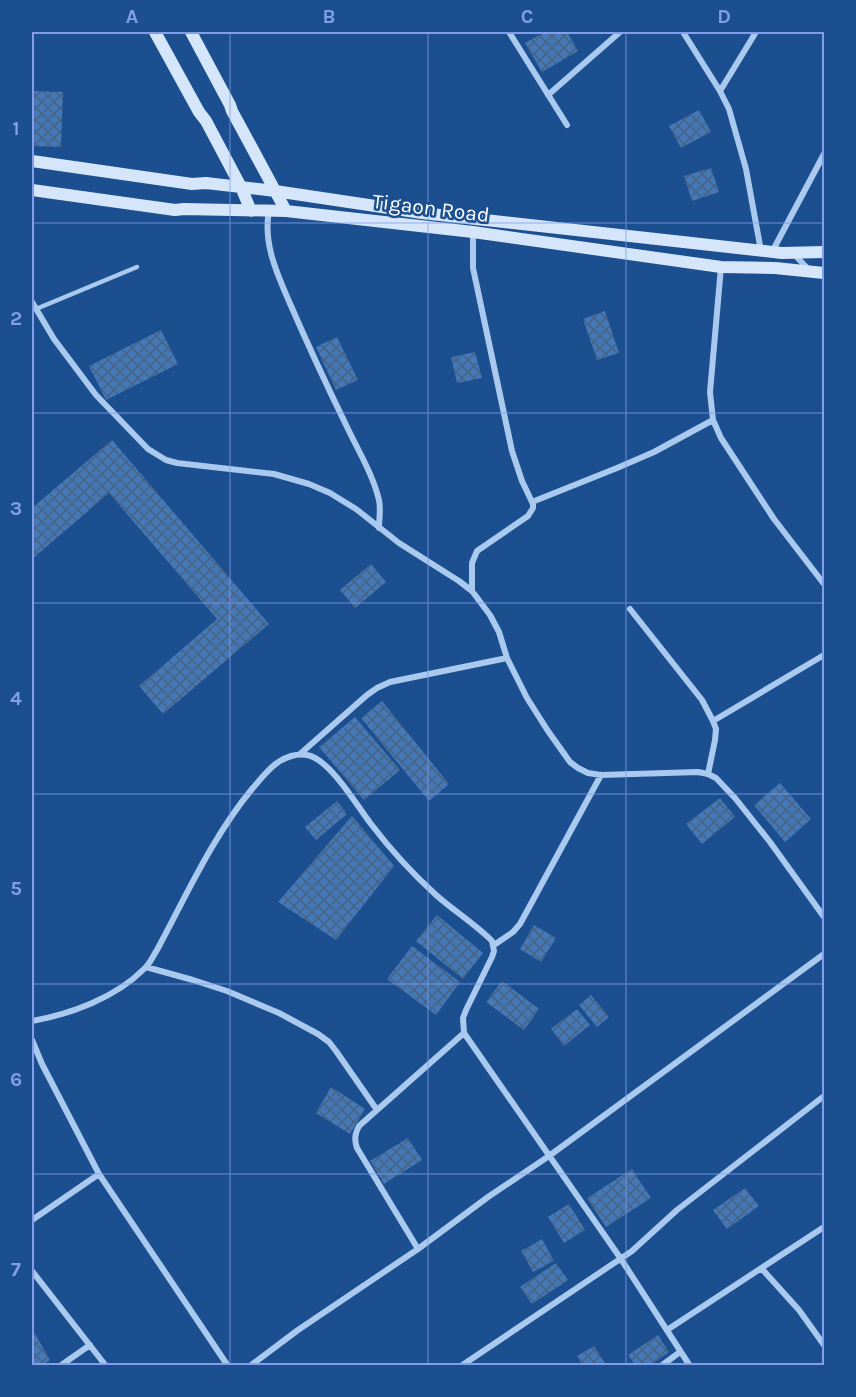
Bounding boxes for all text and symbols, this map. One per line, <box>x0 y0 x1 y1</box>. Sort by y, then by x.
text: A <box>126 5 139 28</box>
text: B <box>323 5 335 28</box>
text: C <box>521 5 533 28</box>
text: D <box>717 5 731 28</box>
text: 1 <box>12 117 20 140</box>
street label: Tigaon Road <box>371 189 491 227</box>
text: 2 <box>10 307 22 330</box>
text: 3 <box>10 497 22 520</box>
text: 4 <box>10 687 22 710</box>
text: 5 <box>10 877 22 900</box>
text: 6 <box>10 1068 22 1091</box>
text: 7 <box>11 1258 21 1281</box>

